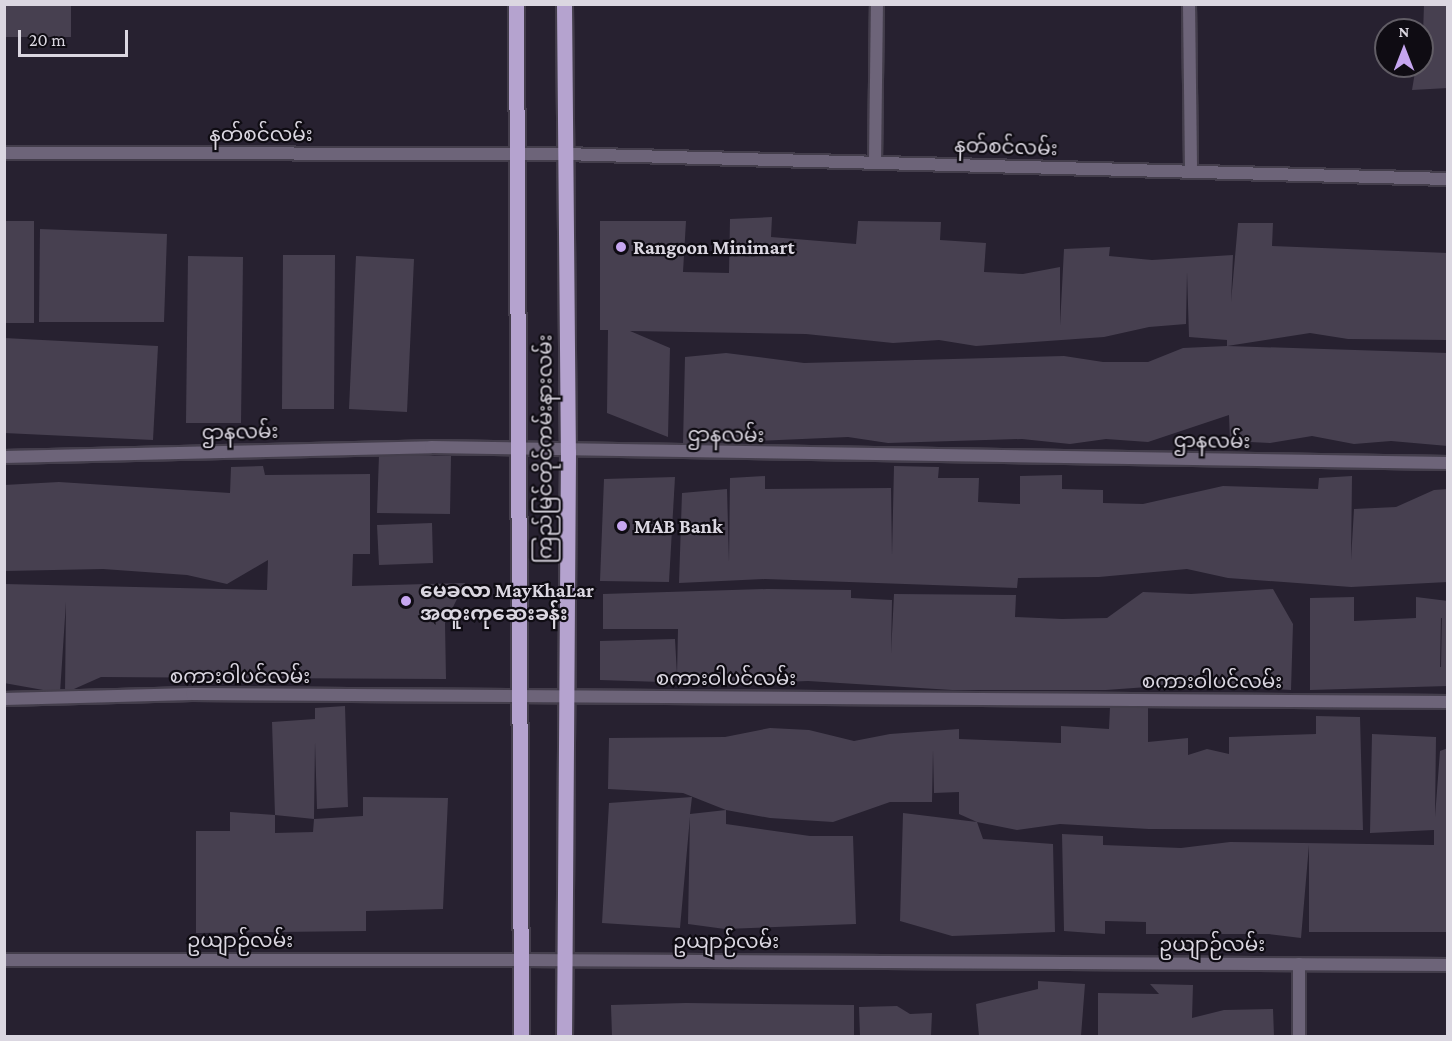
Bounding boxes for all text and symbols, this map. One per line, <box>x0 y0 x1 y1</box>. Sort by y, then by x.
scale bar <box>21 18 130 56</box>
north arrow <box>1374 18 1434 78</box>
text: N <box>1399 23 1409 40</box>
text: 20 m <box>29 30 66 50</box>
street label: နတ်စင်လမ်း <box>209 122 313 146</box>
street label: နတ်စင်လမ်း <box>954 133 1058 161</box>
place label: Rangoon Minimart <box>633 235 795 259</box>
marker: Rangoon Minimart <box>614 240 628 254</box>
street label: ကြည်မြင်တိုင်ကမ်းနားလမ်း <box>533 334 557 564</box>
street label: ဌာနလမ်း <box>201 419 279 445</box>
street label: ဌာနလမ်း <box>687 422 765 448</box>
street label: ဌာနလမ်း <box>1173 428 1251 454</box>
place label: MAB Bank <box>634 514 723 538</box>
marker: MAB Bank <box>615 519 629 533</box>
place label: မေခလာ MayKhaLar အထူးကုဆေးခန်း <box>420 578 594 625</box>
marker: မေခလာ MayKhaLar အထူးကုဆေးခန်း <box>397 592 415 610</box>
street label: စကားဝါပင်လမ်း <box>170 664 310 688</box>
street label: စကားဝါပင်လမ်း <box>656 666 796 690</box>
street label: စကားဝါပင်လမ်း <box>1142 669 1282 693</box>
street label: ဥယျာဉ်လမ်း <box>187 928 293 952</box>
street label: ဥယျာဉ်လမ်း <box>673 929 779 953</box>
street label: ဥယျာဉ်လမ်း <box>1159 932 1265 956</box>

